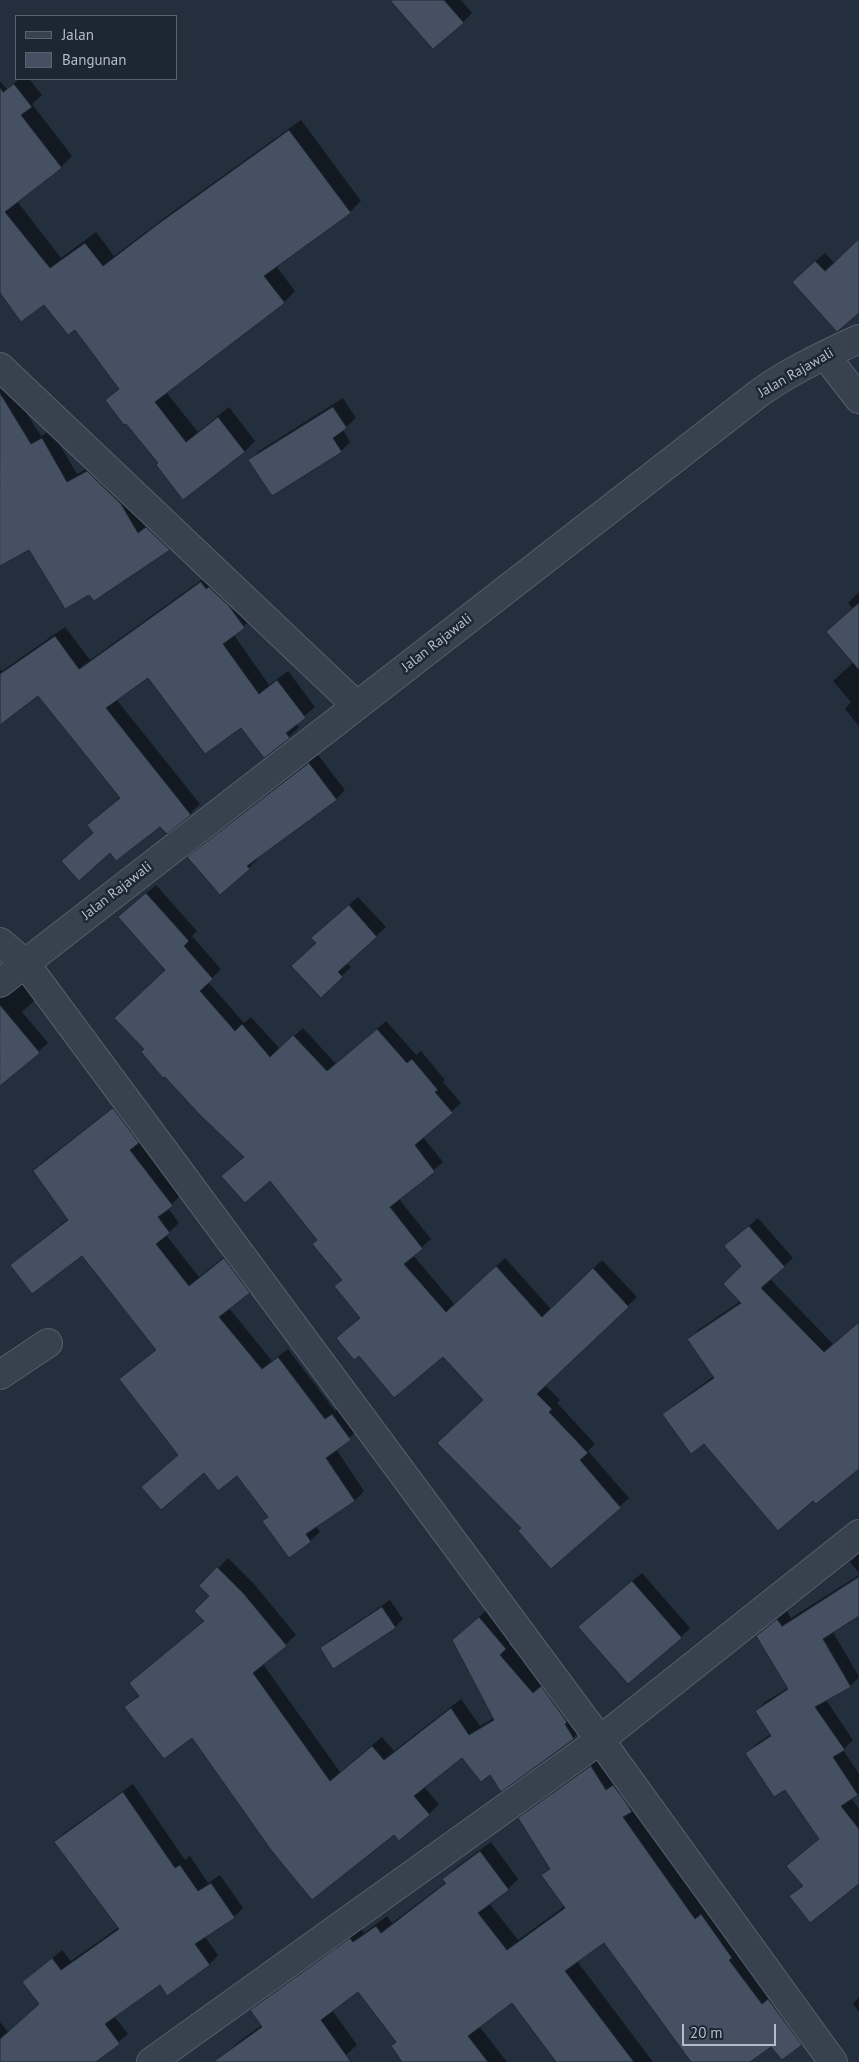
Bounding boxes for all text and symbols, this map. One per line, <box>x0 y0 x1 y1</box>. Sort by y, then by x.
legend <box>15 15 178 80</box>
text: Jalan <box>62 25 94 44</box>
text: Bangunan <box>62 50 126 69</box>
street label: Jalan Rajawali <box>755 345 837 401</box>
street label: Jalan Rajawali <box>399 610 475 676</box>
street label: Jalan Rajawali <box>79 858 155 924</box>
scale bar <box>684 2014 778 2046</box>
text: 20 m <box>690 2023 723 2042</box>

